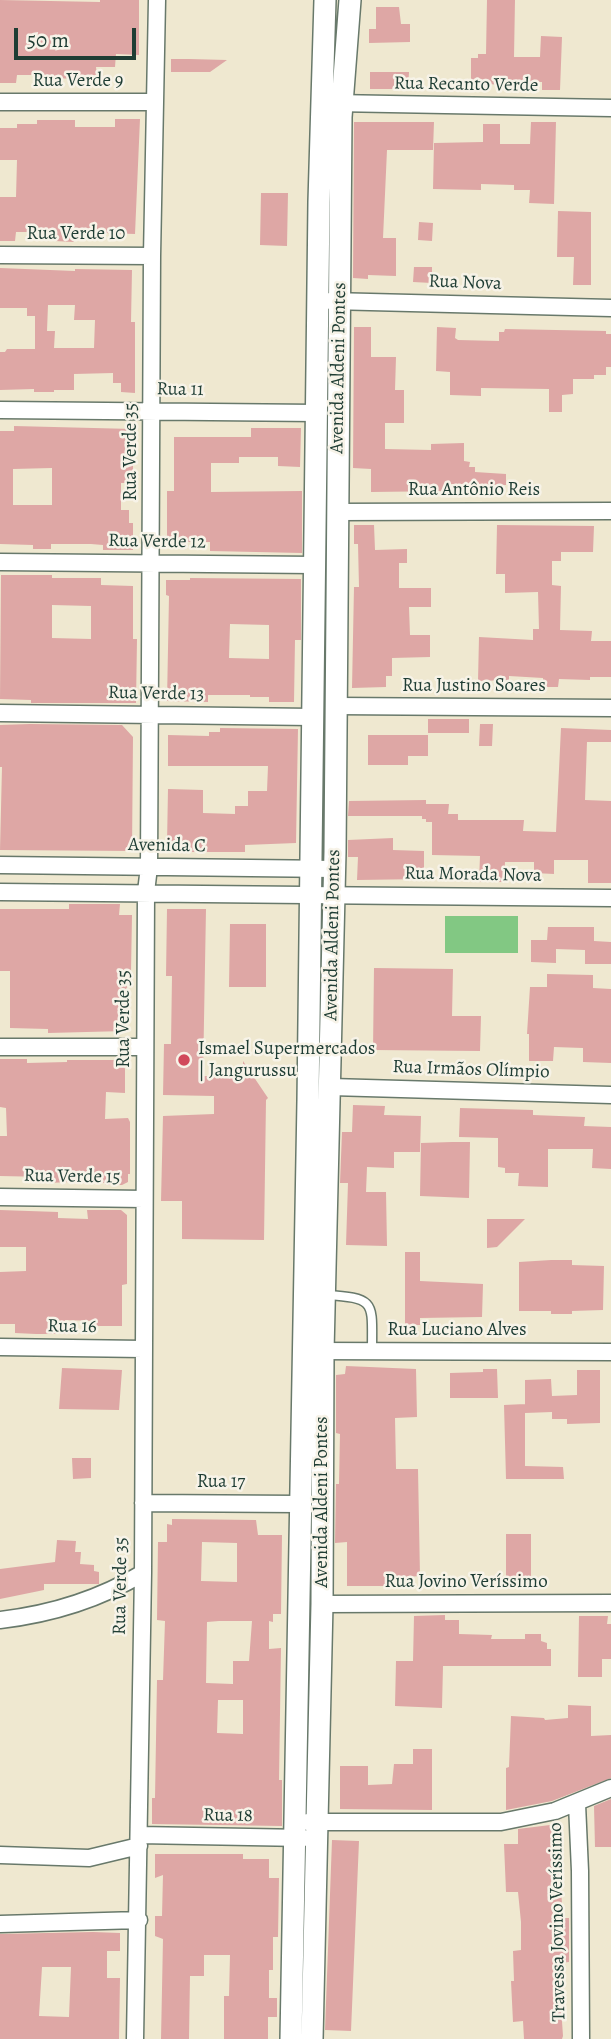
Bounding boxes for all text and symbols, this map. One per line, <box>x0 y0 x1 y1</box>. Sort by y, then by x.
scale bar <box>18 14 140 58</box>
text: 50 m <box>27 26 69 54</box>
street label: Rua Verde 9 <box>33 70 123 92</box>
street label: Rua Recanto Verde <box>394 72 538 98</box>
street label: Rua Verde 10 <box>27 223 125 245</box>
street label: Rua Nova <box>428 270 502 296</box>
street label: Avenida Aldeni Pontes <box>326 282 352 454</box>
street label: Rua 11 <box>156 378 204 402</box>
street label: Rua Verde 35 <box>120 403 142 501</box>
street label: Rua Antônio Reis <box>408 479 540 501</box>
street label: Rua Verde 12 <box>108 530 206 554</box>
street label: Rua Justino Soares <box>402 675 546 697</box>
street label: Rua Verde 13 <box>108 682 204 706</box>
street label: Avenida C <box>128 834 206 858</box>
street label: Avenida Aldeni Pontes <box>320 849 346 1021</box>
street label: Rua Morada Nova <box>404 862 542 888</box>
street label: Rua Verde 35 <box>113 970 135 1068</box>
place label: Ismael Supermercados | Jangurussu <box>198 1038 375 1082</box>
marker: Ismael Supermercados | Jangurussu <box>176 1052 192 1068</box>
street label: Rua Irmãos Olímpio <box>392 1056 550 1084</box>
street label: Rua Verde 15 <box>23 1165 121 1189</box>
street label: Rua 16 <box>47 1315 97 1339</box>
street label: Rua Luciano Alves <box>387 1319 527 1341</box>
street label: Avenida Aldeni Pontes <box>311 1416 333 1588</box>
street label: Rua 17 <box>197 1471 245 1493</box>
street label: Rua Verde 35 <box>109 1537 133 1635</box>
street label: Rua Jovino Veríssimo <box>384 1571 548 1593</box>
street label: Rua 18 <box>203 1804 253 1828</box>
street label: Travessa Jovino Veríssimo <box>545 1822 571 2022</box>

